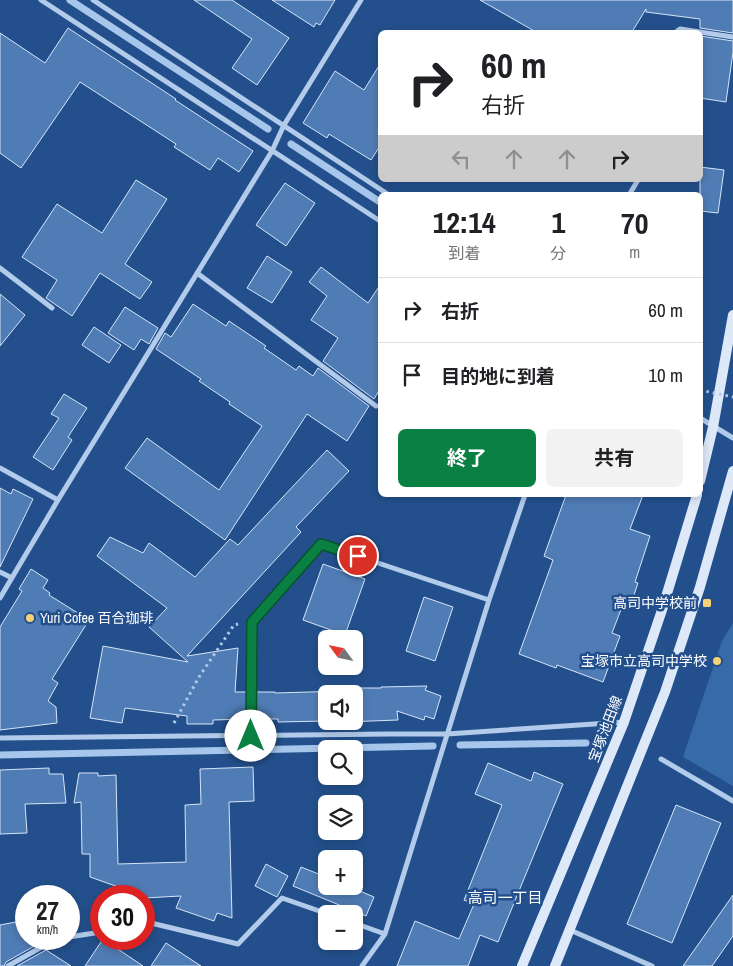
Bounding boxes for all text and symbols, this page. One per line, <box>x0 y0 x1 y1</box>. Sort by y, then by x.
text: 60 m <box>481 42 546 89</box>
icon: right <box>398 50 463 115</box>
text: 右折 <box>481 90 525 120</box>
icon: left <box>447 145 475 173</box>
icon: ahead <box>500 145 528 173</box>
icon: ahead <box>553 145 581 173</box>
icon: right <box>606 145 634 173</box>
text: 12:14 <box>433 202 496 242</box>
text: 1 <box>551 202 565 242</box>
text: 70 <box>621 203 648 243</box>
text: m <box>629 241 640 263</box>
text: 到着 <box>448 242 480 264</box>
text: 分 <box>550 242 566 264</box>
icon: right <box>398 296 426 324</box>
text: 60 m <box>648 297 683 323</box>
text: 右折 <box>441 298 479 324</box>
icon: arrive <box>398 361 426 389</box>
text: 10 m <box>648 362 683 388</box>
text: 目的地に到着 <box>441 363 555 389</box>
button: 終了 <box>398 429 536 487</box>
button: 共有 <box>546 429 683 487</box>
pin <box>337 535 379 577</box>
icon: arrive <box>344 542 372 570</box>
place label: 高司中学校前 <box>613 594 697 612</box>
marker: 高司中学校前 <box>701 597 713 609</box>
place label: Yuri Cofee 百合珈琲 <box>40 609 153 627</box>
marker: Yuri Cofee 百合珈琲 <box>24 612 36 624</box>
north arrow <box>318 630 362 675</box>
map controls <box>318 630 363 950</box>
place label: 宝塚市立高司中学校 <box>581 652 707 670</box>
marker: 宝塚市立高司中学校 <box>711 655 723 667</box>
button: sound <box>318 685 363 730</box>
street label: 宝塚池田線 <box>584 693 626 765</box>
position arrow <box>224 709 276 761</box>
button: search <box>318 740 363 785</box>
button: layers <box>318 795 363 840</box>
button: + <box>318 850 363 895</box>
speed limit sign: 30 <box>90 885 155 950</box>
district label: 高司一丁目 <box>467 887 543 908</box>
text: 27 <box>36 894 59 928</box>
button: − <box>318 905 363 950</box>
text: km/h <box>37 922 58 938</box>

